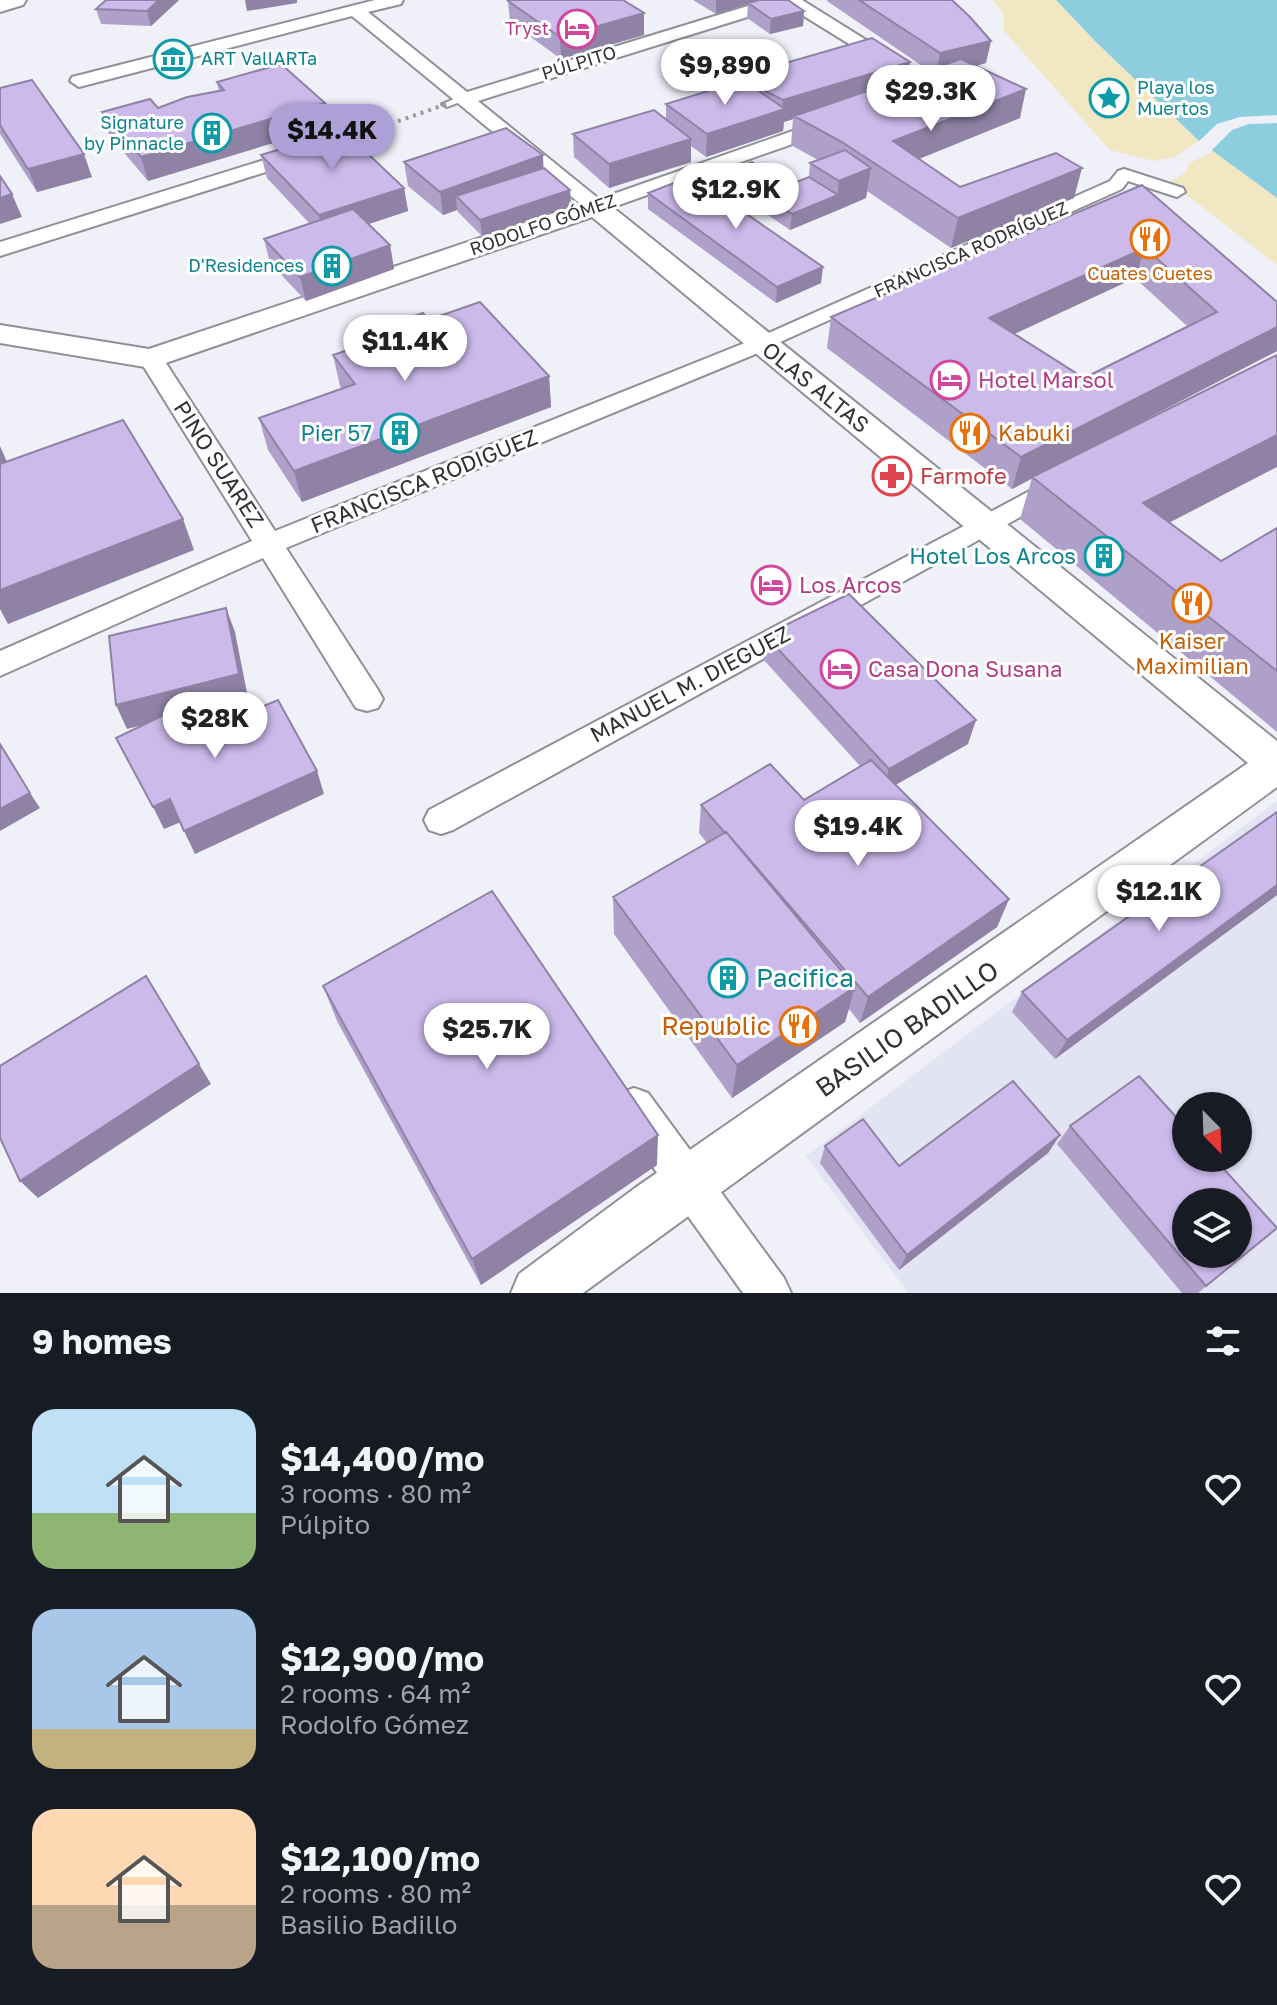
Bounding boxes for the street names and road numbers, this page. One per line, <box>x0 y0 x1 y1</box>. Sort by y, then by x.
street label: PÚLPITO <box>539 40 619 84</box>
street label: RODOLFO GÓMEZ <box>467 189 619 259</box>
street label: FRANCISCA RODRÍGUEZ <box>870 196 1071 302</box>
street label: OLAS ALTAS <box>757 335 875 438</box>
street label: PINO SUAREZ <box>168 395 270 532</box>
street label: FRANCISCA RODIGUEZ <box>307 423 541 538</box>
street label: MANUEL M. DIEGUEZ <box>585 619 794 748</box>
street label: BASILIO BADILLO <box>809 954 1004 1103</box>

